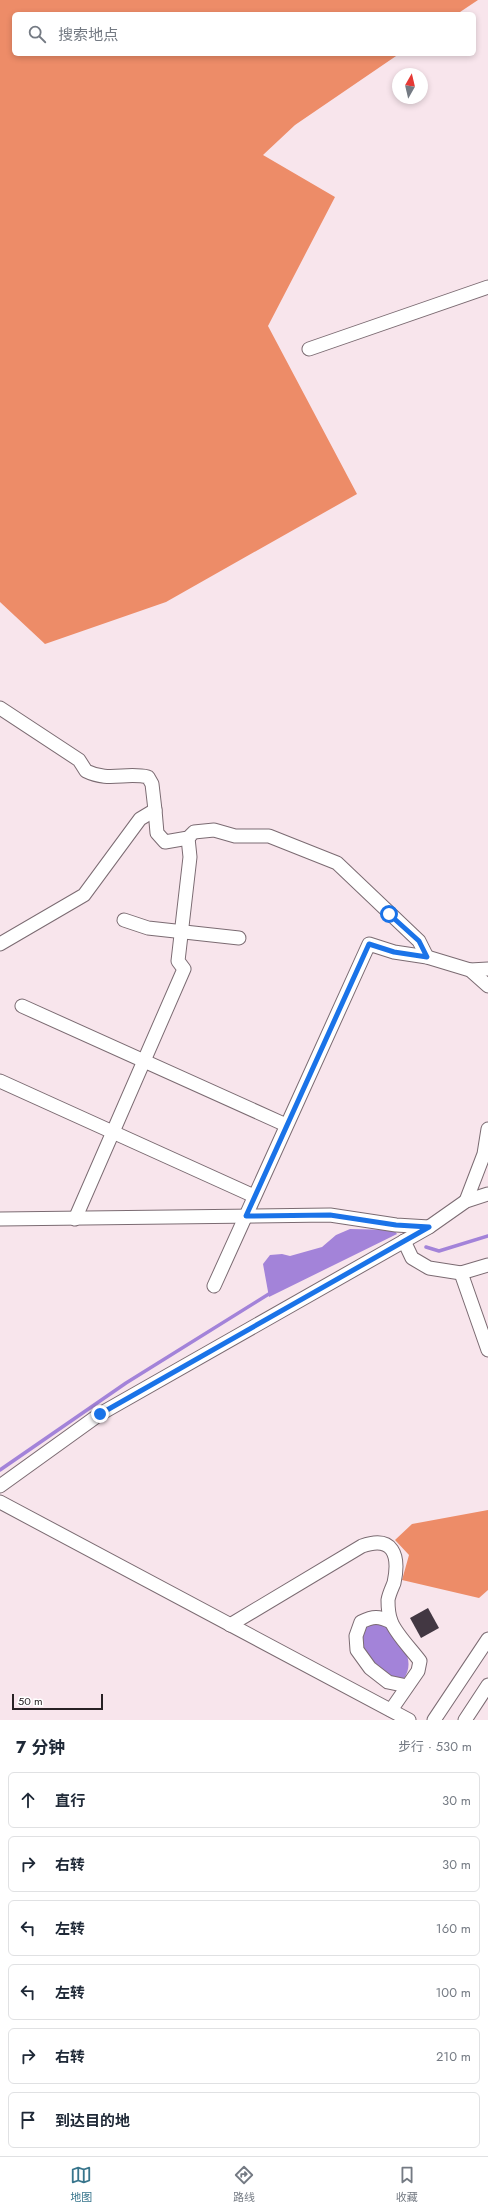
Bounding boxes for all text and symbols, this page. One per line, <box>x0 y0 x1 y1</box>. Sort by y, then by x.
search box <box>12 12 476 56</box>
icon: search <box>26 23 48 45</box>
text: 搜索地点 <box>58 24 118 46</box>
north arrow <box>392 68 428 104</box>
route start <box>380 905 398 923</box>
route end <box>91 1405 109 1423</box>
scale bar <box>12 1692 103 1711</box>
text: 50 m <box>18 1693 43 1709</box>
text: 7 分钟 <box>16 1735 65 1759</box>
text: 步行 · 530 m <box>398 1737 472 1756</box>
icon: ahead <box>17 1789 39 1811</box>
text: 直行 <box>55 1790 85 1812</box>
text: 30 m <box>442 1791 471 1810</box>
icon: right <box>17 1853 39 1875</box>
text: 右转 <box>55 1854 85 1876</box>
text: 30 m <box>442 1855 471 1874</box>
icon: left <box>17 1917 39 1939</box>
text: 左转 <box>55 1918 85 1940</box>
text: 160 m <box>436 1919 471 1938</box>
icon: left <box>17 1981 39 2003</box>
text: 左转 <box>55 1982 85 2004</box>
text: 100 m <box>436 1983 471 2002</box>
icon: right <box>17 2045 39 2067</box>
text: 右转 <box>55 2046 85 2068</box>
text: 210 m <box>436 2047 471 2066</box>
icon: arrive <box>17 2109 39 2131</box>
text: 到达目的地 <box>55 2110 130 2132</box>
tab: 地图 <box>70 2164 92 2205</box>
tab: 路线 <box>233 2164 255 2205</box>
tab: 收藏 <box>396 2164 418 2205</box>

